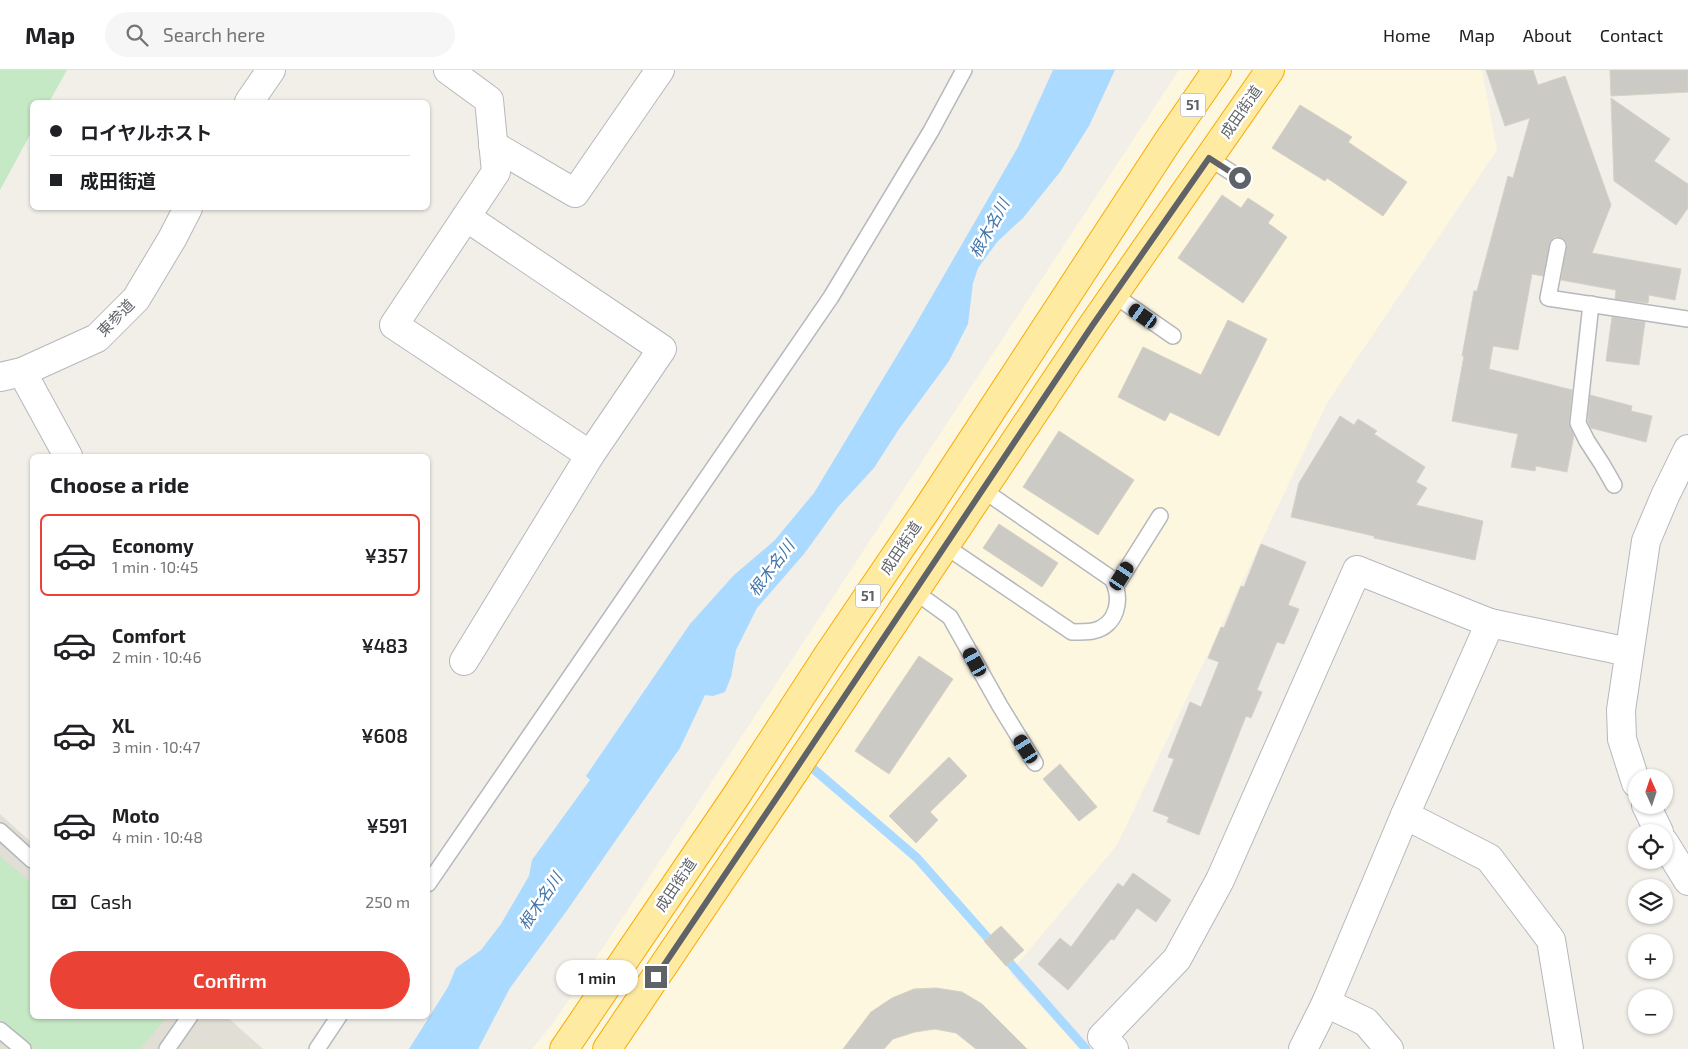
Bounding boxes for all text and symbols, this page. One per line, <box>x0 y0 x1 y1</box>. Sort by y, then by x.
search box <box>105 12 455 57</box>
text: Map <box>25 20 75 49</box>
icon: search <box>123 21 151 49</box>
text: Search here <box>163 23 265 46</box>
text: Home <box>1383 24 1431 46</box>
text: Map <box>1459 24 1495 46</box>
text: About <box>1523 24 1572 46</box>
text: Contact <box>1600 24 1663 46</box>
street label: 成田街道 <box>1216 82 1265 141</box>
road number: 51 <box>1180 94 1206 116</box>
text: ロイヤルホスト <box>80 121 212 144</box>
route start <box>1229 167 1251 189</box>
text: 成田街道 <box>80 169 156 192</box>
water label: 根木名川 <box>965 193 1013 260</box>
street label: 東参道 <box>93 295 138 340</box>
car <box>1126 301 1159 331</box>
text: Choose a ride <box>50 471 189 497</box>
street label: 成田街道 <box>876 518 924 577</box>
icon: car <box>52 533 97 578</box>
text: Economy <box>112 534 194 557</box>
water label: 根木名川 <box>744 535 799 599</box>
text: ¥357 <box>365 544 408 567</box>
text: 1 min · 10:45 <box>112 557 198 576</box>
car <box>1107 559 1136 593</box>
road number: 51 <box>856 584 880 608</box>
icon: car <box>52 623 97 668</box>
text: Comfort <box>112 624 186 647</box>
text: ¥483 <box>361 634 408 657</box>
car <box>961 645 988 679</box>
text: 2 min · 10:46 <box>112 647 202 666</box>
icon: car <box>52 713 97 758</box>
text: XL <box>112 714 134 737</box>
text: ¥608 <box>361 724 408 747</box>
car <box>1011 732 1040 766</box>
text: 3 min · 10:47 <box>112 737 200 756</box>
north arrow <box>1628 769 1672 814</box>
map controls <box>1628 769 1673 1034</box>
icon: car <box>52 803 97 848</box>
text: Moto <box>112 804 160 827</box>
text: ¥591 <box>366 814 408 837</box>
button: locate <box>1628 824 1673 869</box>
text: 4 min · 10:48 <box>112 827 203 846</box>
street label: 成田街道 <box>651 855 699 914</box>
water label: 根木名川 <box>514 867 566 933</box>
button: layers <box>1628 879 1673 924</box>
icon: cash <box>50 888 78 916</box>
text: Cash <box>90 890 132 913</box>
text: 250 m <box>365 892 410 911</box>
button: + <box>1628 934 1673 979</box>
button: Confirm <box>50 951 410 1009</box>
callout: 1 min <box>556 960 638 994</box>
route end <box>645 966 667 988</box>
text: 1 min <box>578 968 616 987</box>
button: − <box>1628 989 1673 1034</box>

